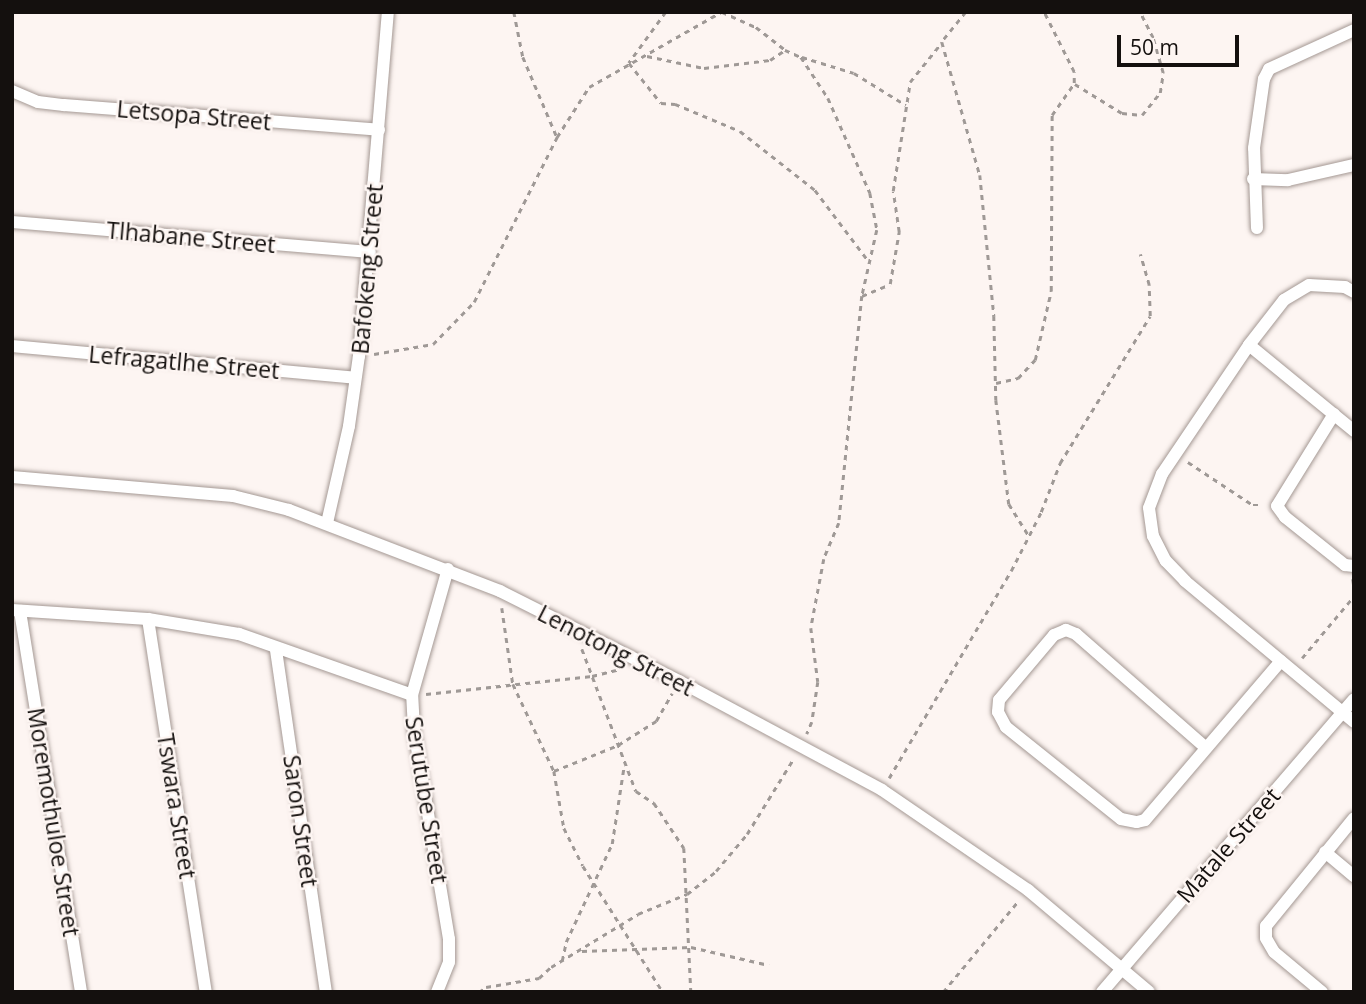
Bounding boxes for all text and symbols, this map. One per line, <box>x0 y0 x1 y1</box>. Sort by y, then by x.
scale bar <box>1121 21 1244 65</box>
text: 50 m <box>1130 33 1179 61</box>
street label: Letsopa Street <box>116 94 272 136</box>
street label: Bafokeng Street <box>346 183 388 355</box>
street label: Tlhabane Street <box>105 216 277 258</box>
street label: Lefragatlhe Street <box>87 340 281 384</box>
street label: Lenotong Street <box>533 599 699 701</box>
street label: Moremothuloe Street <box>22 706 86 938</box>
street label: Serutube Street <box>400 715 454 885</box>
street label: Tswara Street <box>152 731 202 881</box>
street label: Saron Street <box>278 753 324 889</box>
street label: Matale Street <box>1171 782 1285 908</box>

